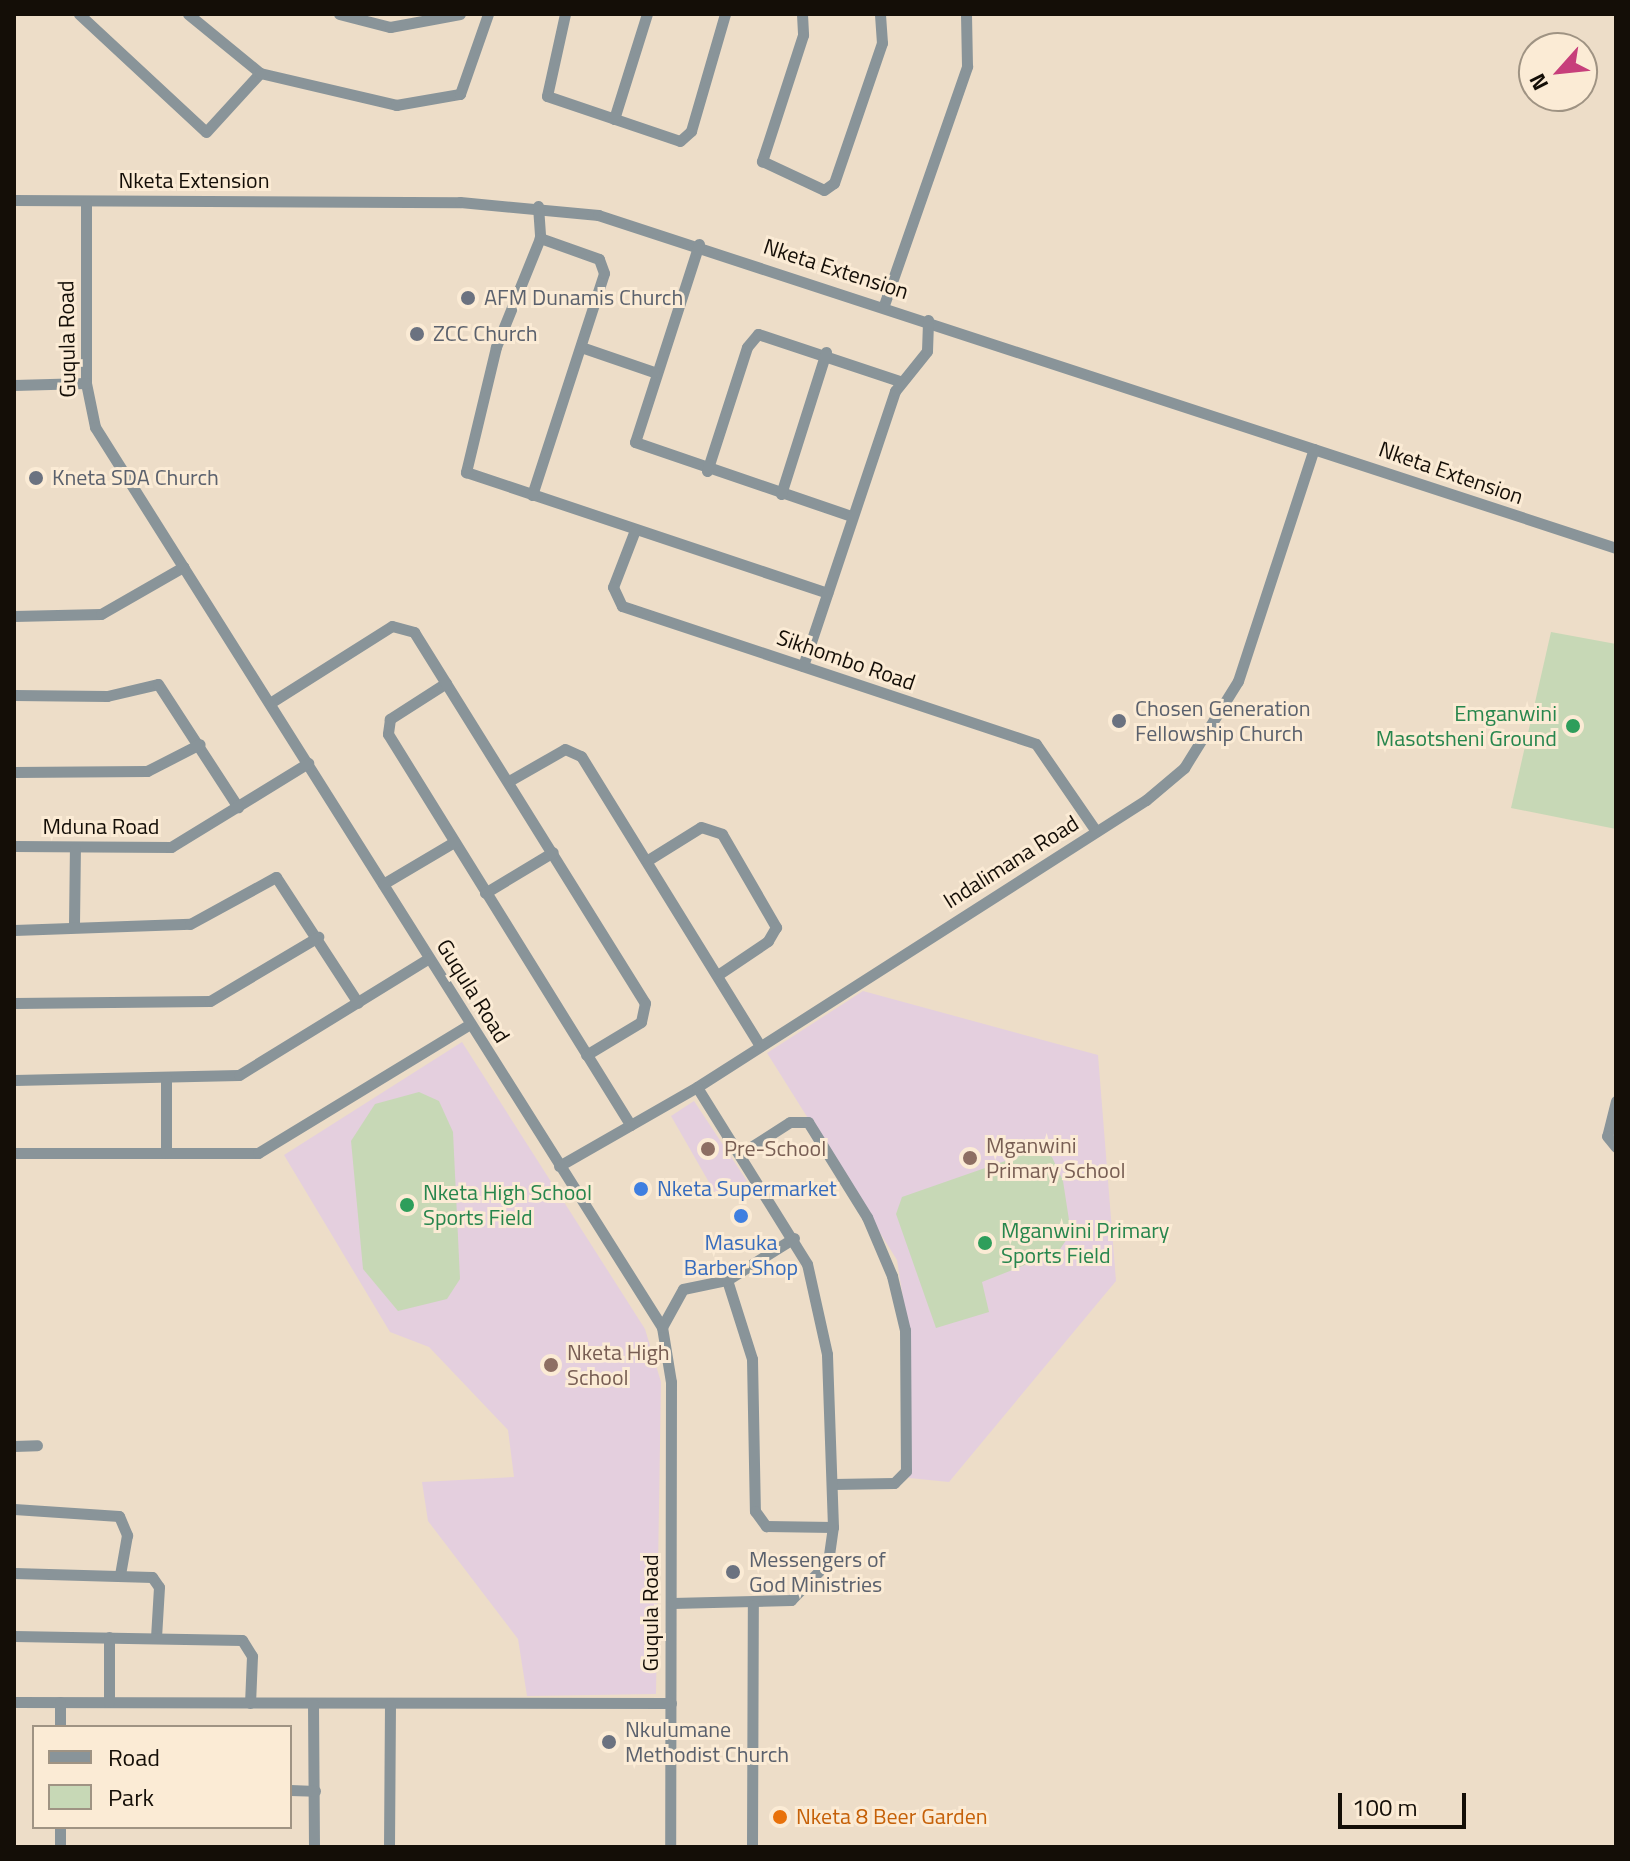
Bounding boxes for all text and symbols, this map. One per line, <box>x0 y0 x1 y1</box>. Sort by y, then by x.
north arrow <box>1518 32 1598 112</box>
text: N <box>1520 67 1557 96</box>
street label: Nketa Extension <box>119 168 269 194</box>
street label: Nketa Extension <box>760 233 912 305</box>
street label: Guqula Road <box>53 280 81 398</box>
place label: AFM Dunamis Church <box>484 285 683 311</box>
marker: AFM Dunamis Church <box>459 289 477 307</box>
place label: ZCC Church <box>433 321 538 347</box>
marker: ZCC Church <box>408 325 426 343</box>
street label: Nketa Extension <box>1375 436 1527 510</box>
place label: Kneta SDA Church <box>52 465 219 491</box>
marker: Kneta SDA Church <box>27 469 45 487</box>
street label: Sikhombo Road <box>773 624 919 696</box>
place label: Chosen Generation Fellowship Church <box>1135 695 1311 746</box>
place label: Emganwini Masotsheni Ground <box>1376 700 1557 752</box>
marker: Chosen Generation Fellowship Church <box>1110 712 1128 730</box>
marker: Emganwini Masotsheni Ground <box>1564 717 1582 735</box>
street label: Indalimana Road <box>938 810 1084 914</box>
street label: Mduna Road <box>43 814 159 840</box>
street label: Guqula Road <box>431 934 515 1048</box>
place label: Mganwini Primary School <box>986 1132 1126 1184</box>
place label: Pre-School <box>724 1136 826 1162</box>
marker: Pre-School <box>699 1140 717 1158</box>
marker: Mganwini Primary School <box>961 1149 979 1167</box>
place label: Nketa Supermarket <box>657 1176 837 1202</box>
place label: Nketa High School Sports Field <box>423 1179 592 1230</box>
marker: Nketa Supermarket <box>632 1180 650 1198</box>
marker: Nketa High School Sports Field <box>398 1196 416 1214</box>
marker: Masuka Barber Shop <box>732 1207 750 1225</box>
place label: Mganwini Primary Sports Field <box>1001 1217 1169 1268</box>
place label: Masuka Barber Shop <box>684 1229 798 1280</box>
marker: Mganwini Primary Sports Field <box>976 1234 994 1252</box>
place label: Nketa High School <box>567 1339 670 1390</box>
marker: Nketa High School <box>542 1356 560 1374</box>
place label: Messengers of God Ministries <box>749 1546 886 1598</box>
street label: Guqula Road <box>638 1554 664 1672</box>
marker: Messengers of God Ministries <box>724 1563 742 1581</box>
place label: Nkulumane Methodist Church <box>625 1716 789 1768</box>
legend <box>32 1725 292 1829</box>
marker: Nkulumane Methodist Church <box>600 1733 618 1751</box>
text: Road <box>108 1739 160 1775</box>
scale bar <box>1342 1777 1470 1827</box>
text: Park <box>108 1779 154 1815</box>
text: 100 m <box>1352 1789 1418 1825</box>
place label: Nketa 8 Beer Garden <box>796 1804 988 1830</box>
marker: Nketa 8 Beer Garden <box>771 1808 789 1826</box>

